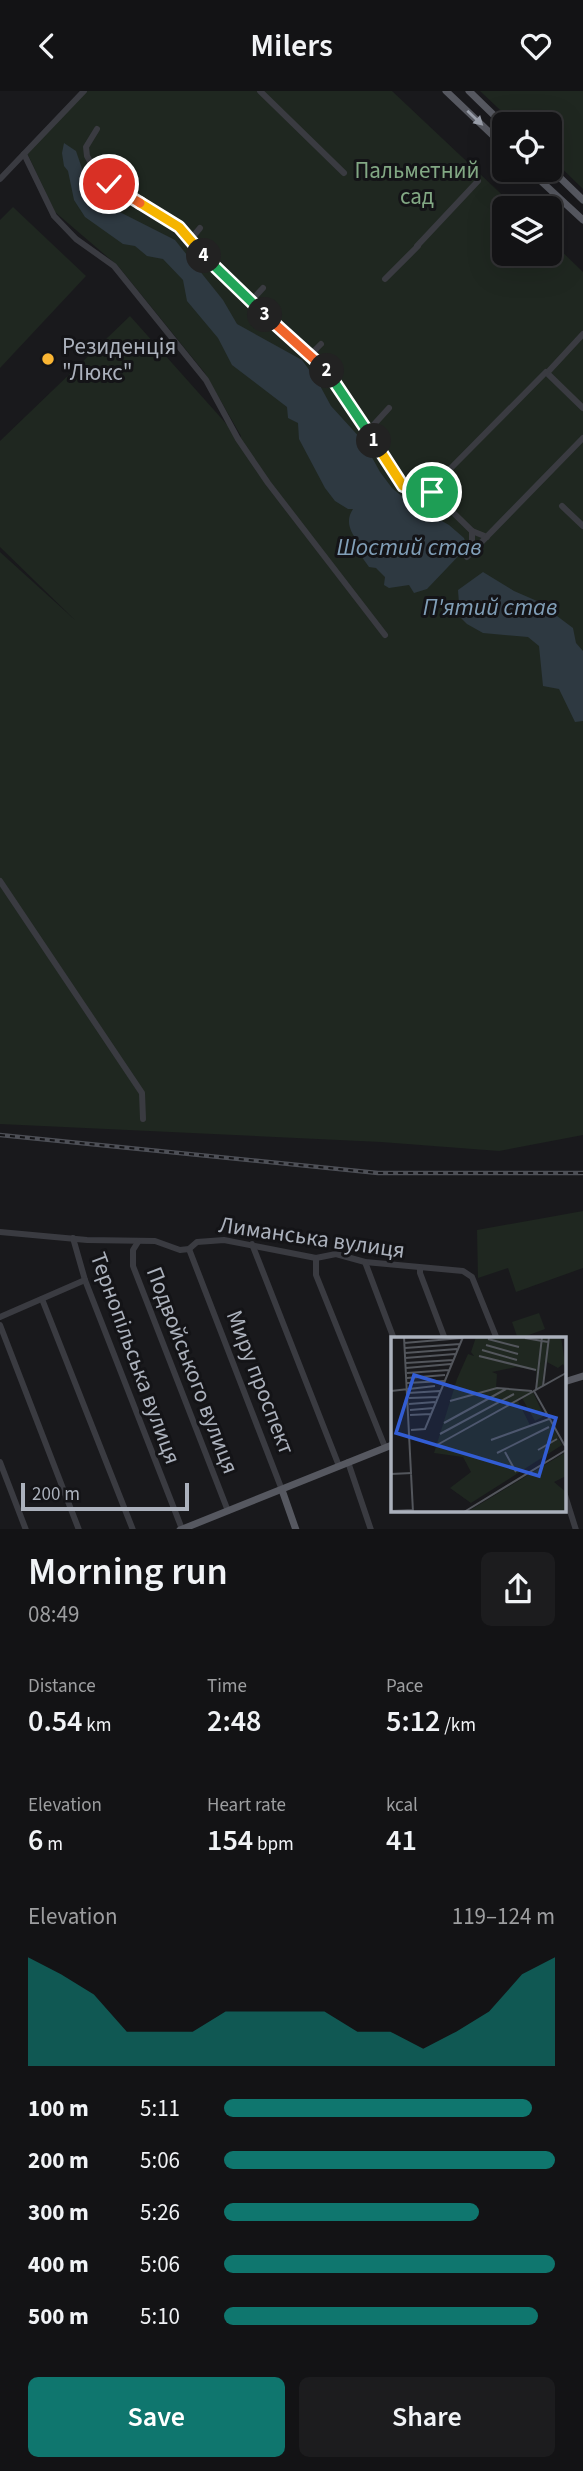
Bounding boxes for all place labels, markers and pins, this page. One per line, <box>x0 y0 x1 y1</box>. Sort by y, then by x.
pin <box>79 154 139 214</box>
pin: 4 <box>186 239 222 273</box>
pin: 3 <box>247 297 282 333</box>
place label: Резиденція "Люкс" <box>62 330 176 389</box>
marker: Резиденція "Люкс" <box>40 351 56 367</box>
pin: 2 <box>310 353 344 389</box>
pin: 1 <box>356 423 392 459</box>
pin <box>402 462 462 522</box>

